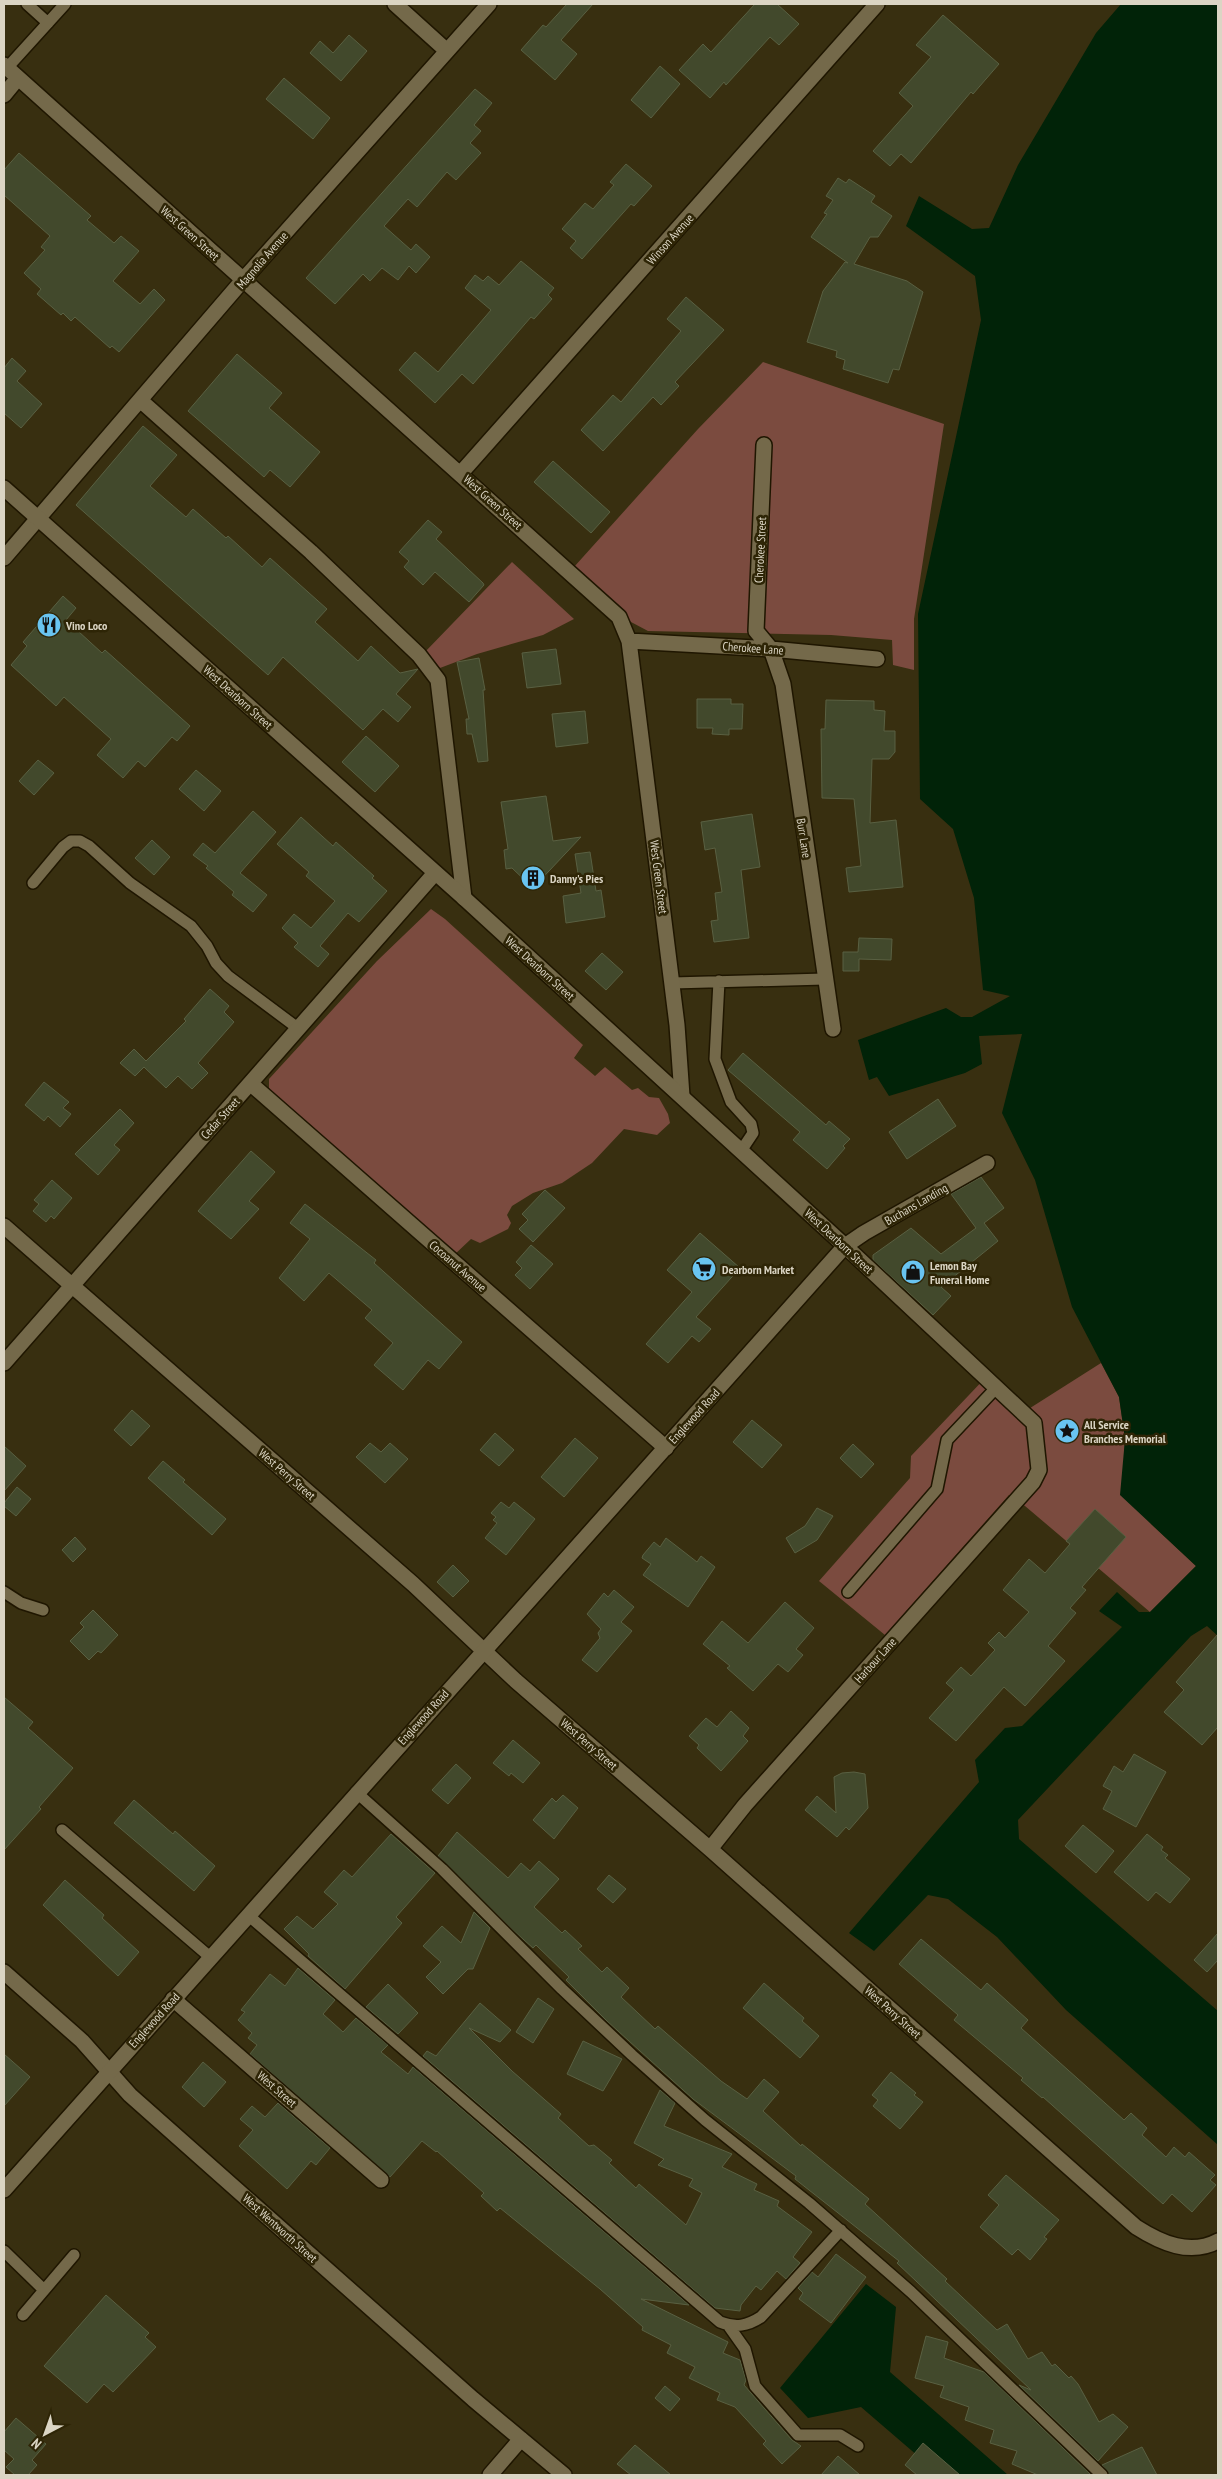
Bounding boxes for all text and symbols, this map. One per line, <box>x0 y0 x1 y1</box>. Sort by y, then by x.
street label: West Green Street <box>157 203 223 264</box>
street label: Winson Avenue <box>643 211 697 267</box>
street label: Magnolia Avenue <box>233 228 291 292</box>
street label: West Green Street <box>460 472 526 533</box>
street label: Cherokee Street <box>751 516 769 583</box>
restaurant icon: Vino Loco <box>36 612 62 638</box>
place label: Vino Loco <box>65 618 108 633</box>
street label: Cherokee Lane <box>722 638 784 658</box>
street label: West Dearborn Street <box>200 662 276 733</box>
street label: Burr Lane <box>793 817 815 859</box>
street label: West Green Street <box>647 839 671 915</box>
building icon: Danny's Pies <box>520 865 546 891</box>
place label: Danny's Pies <box>550 871 603 886</box>
street label: West Dearborn Street <box>502 933 578 1004</box>
street label: Cedar Street <box>197 1094 243 1142</box>
street label: Buchans Landing <box>882 1180 950 1228</box>
street label: West Dearborn Street <box>802 1205 877 1277</box>
street label: Cocoanut Avenue <box>426 1237 490 1295</box>
supermarket icon: Dearborn Market <box>691 1256 717 1282</box>
place label: Lemon Bay Funeral Home <box>930 1258 990 1287</box>
shop icon: Lemon Bay Funeral Home <box>900 1259 926 1285</box>
place label: Dearborn Market <box>722 1262 794 1277</box>
street label: Englewood Road <box>665 1385 723 1447</box>
place label: All Service Branches Memorial <box>1083 1417 1166 1446</box>
place icon: All Service Branches Memorial <box>1054 1418 1080 1444</box>
street label: West Perry Street <box>255 1445 319 1503</box>
street label: Harbour Lane <box>851 1634 899 1686</box>
street label: Englewood Road <box>394 1686 452 1748</box>
street label: West Perry Street <box>557 1715 621 1773</box>
street label: West Perry Street <box>862 1983 925 2042</box>
street label: Englewood Road <box>125 1989 183 2051</box>
street label: West Street <box>254 2068 300 2111</box>
street label: West Wentworth Street <box>240 2191 321 2266</box>
north arrow <box>20 2409 70 2459</box>
text: N <box>28 2435 45 2453</box>

